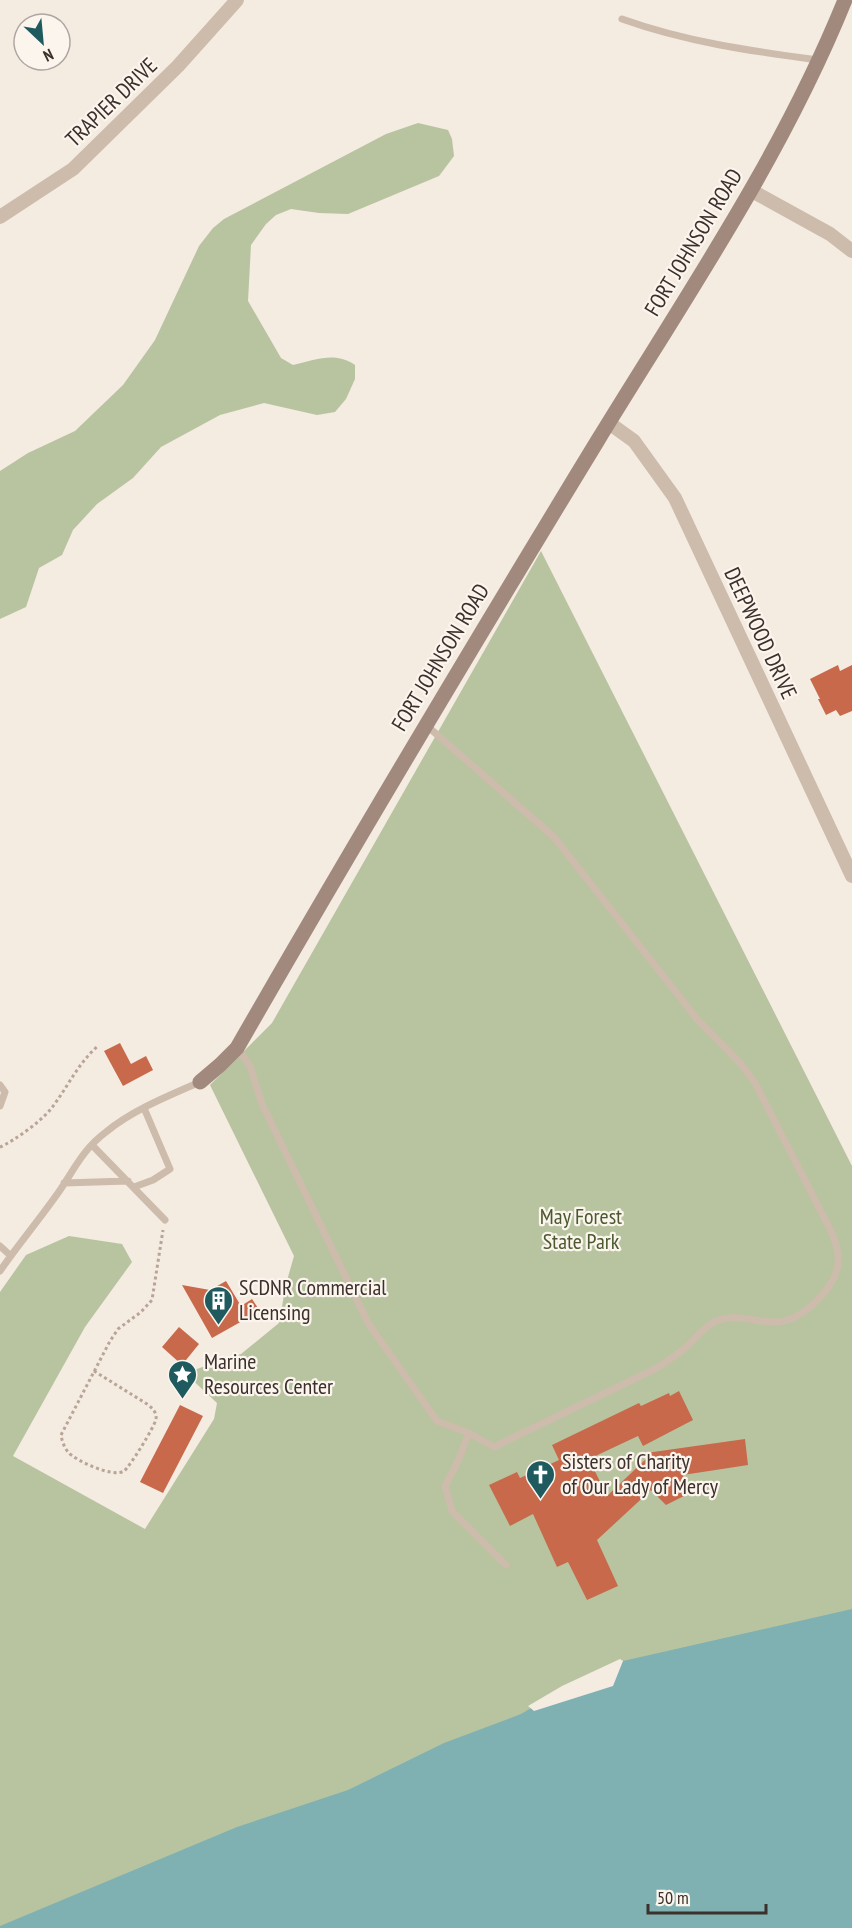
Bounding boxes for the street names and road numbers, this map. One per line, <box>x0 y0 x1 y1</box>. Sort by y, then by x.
street label: TRAPIER DRIVE <box>59 51 163 153</box>
street label: FORT JOHNSON ROAD <box>638 163 748 321</box>
street label: DEEPWOOD DRIVE <box>718 563 804 703</box>
street label: FORT JOHNSON ROAD <box>385 578 495 736</box>

